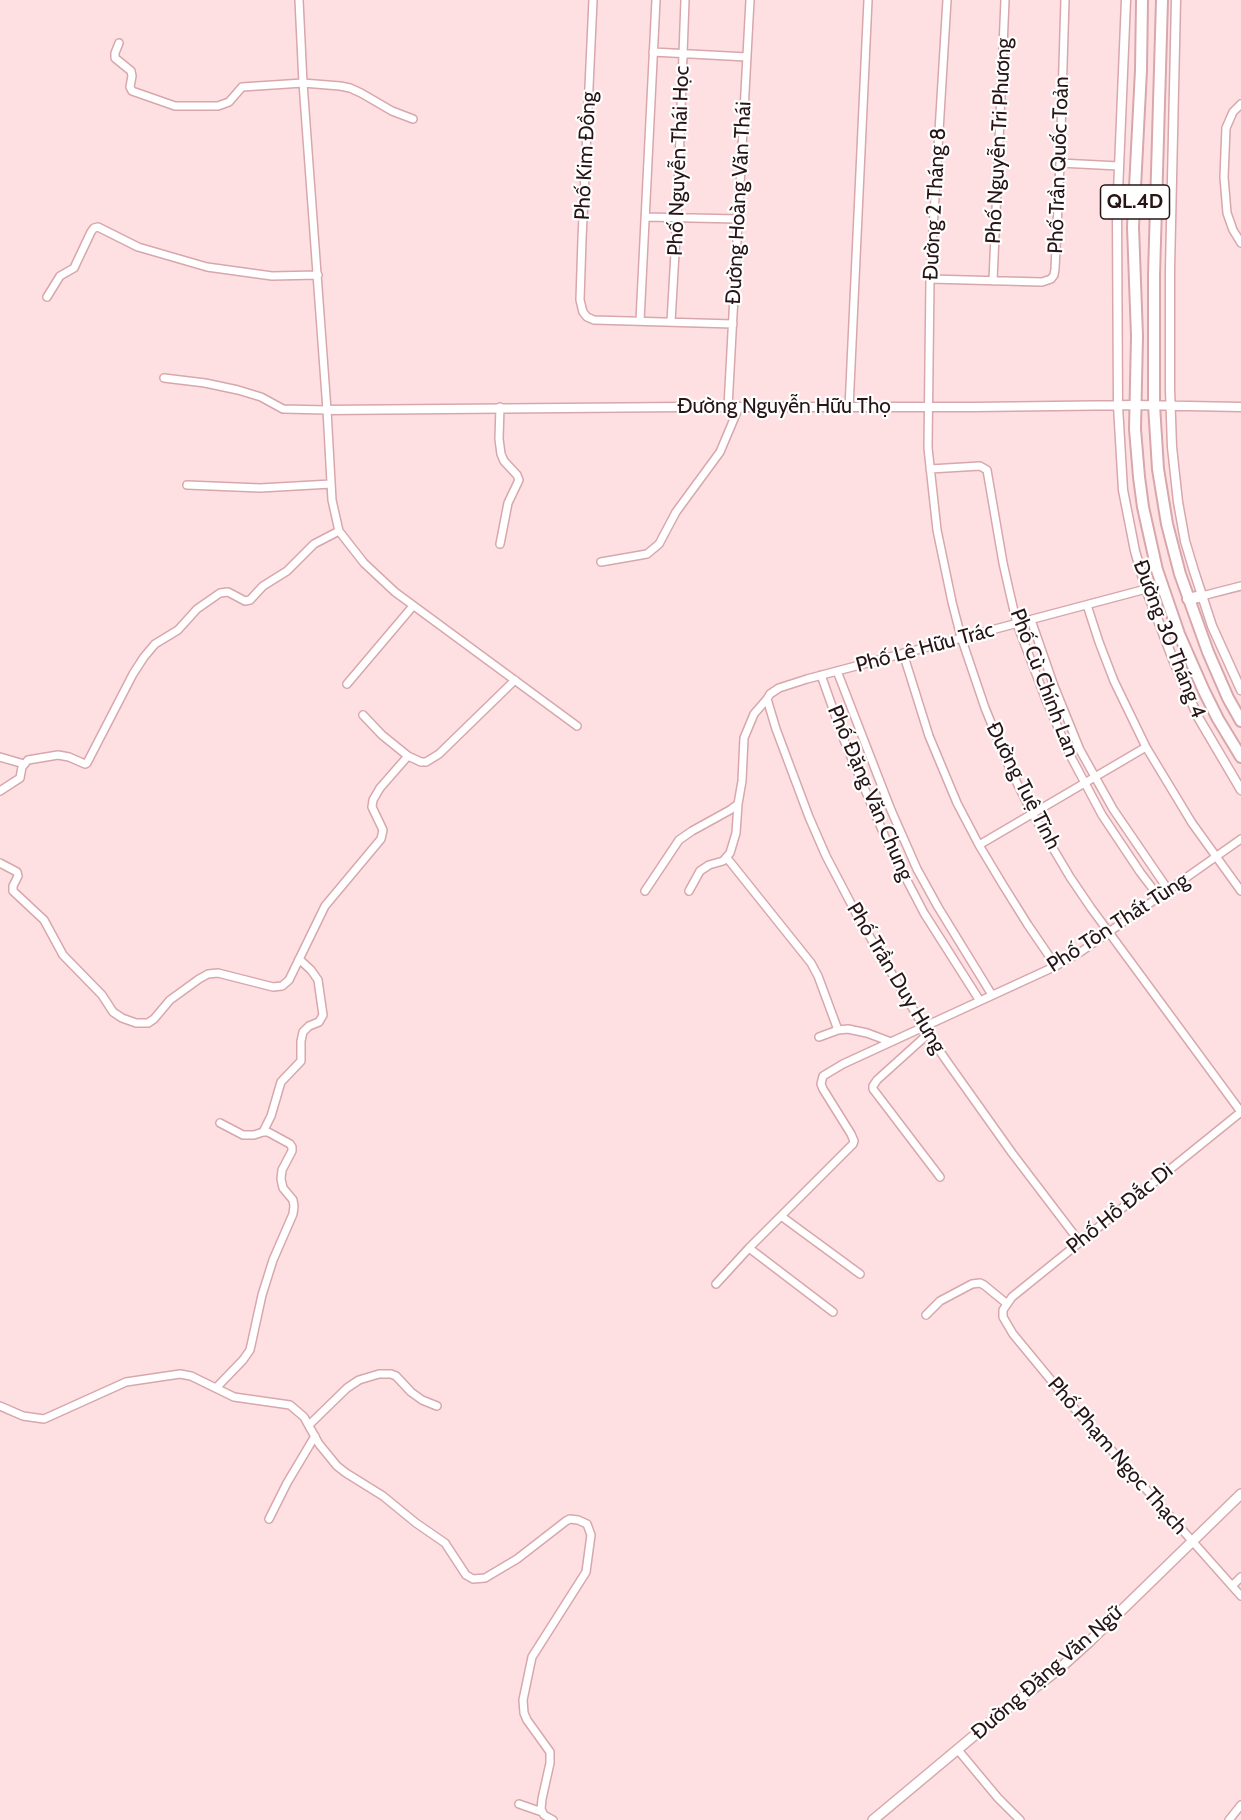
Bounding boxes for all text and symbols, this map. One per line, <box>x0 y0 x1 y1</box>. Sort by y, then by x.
street label: Phố Nguyễn Tri Phương <box>981 37 1017 245</box>
street label: Phố Nguyễn Thái Học <box>663 65 695 257</box>
street label: Phố Trần Quốc Toản <box>1043 76 1075 254</box>
street label: Phố Kim Đồng <box>570 91 602 221</box>
street label: Đường Hoàng Văn Thái <box>721 101 757 305</box>
street label: Đường 2 Tháng 8 <box>918 127 952 281</box>
road number: QL.4D <box>1100 185 1170 219</box>
street label: Đường Nguyễn Hữu Thọ <box>677 394 891 420</box>
street label: Đường 30 Tháng 4 <box>1127 556 1211 722</box>
street label: Phố Cù Chính Lan <box>1004 605 1084 761</box>
street label: Phố Lê Hữu Trác <box>853 617 997 679</box>
street label: Phố Đặng Văn Chung <box>822 702 918 884</box>
street label: Đường Tuệ Tĩnh <box>980 718 1066 854</box>
street label: Phố Tôn Thất Tùng <box>1042 868 1194 978</box>
street label: Phố Trần Duy Hưng <box>841 898 951 1058</box>
street label: Phố Hồ Đắc Di <box>1062 1158 1178 1260</box>
street label: Phố Phạm Ngọc Thạch <box>1042 1372 1192 1540</box>
street label: Đường Đặng Văn Ngữ <box>966 1601 1128 1745</box>

